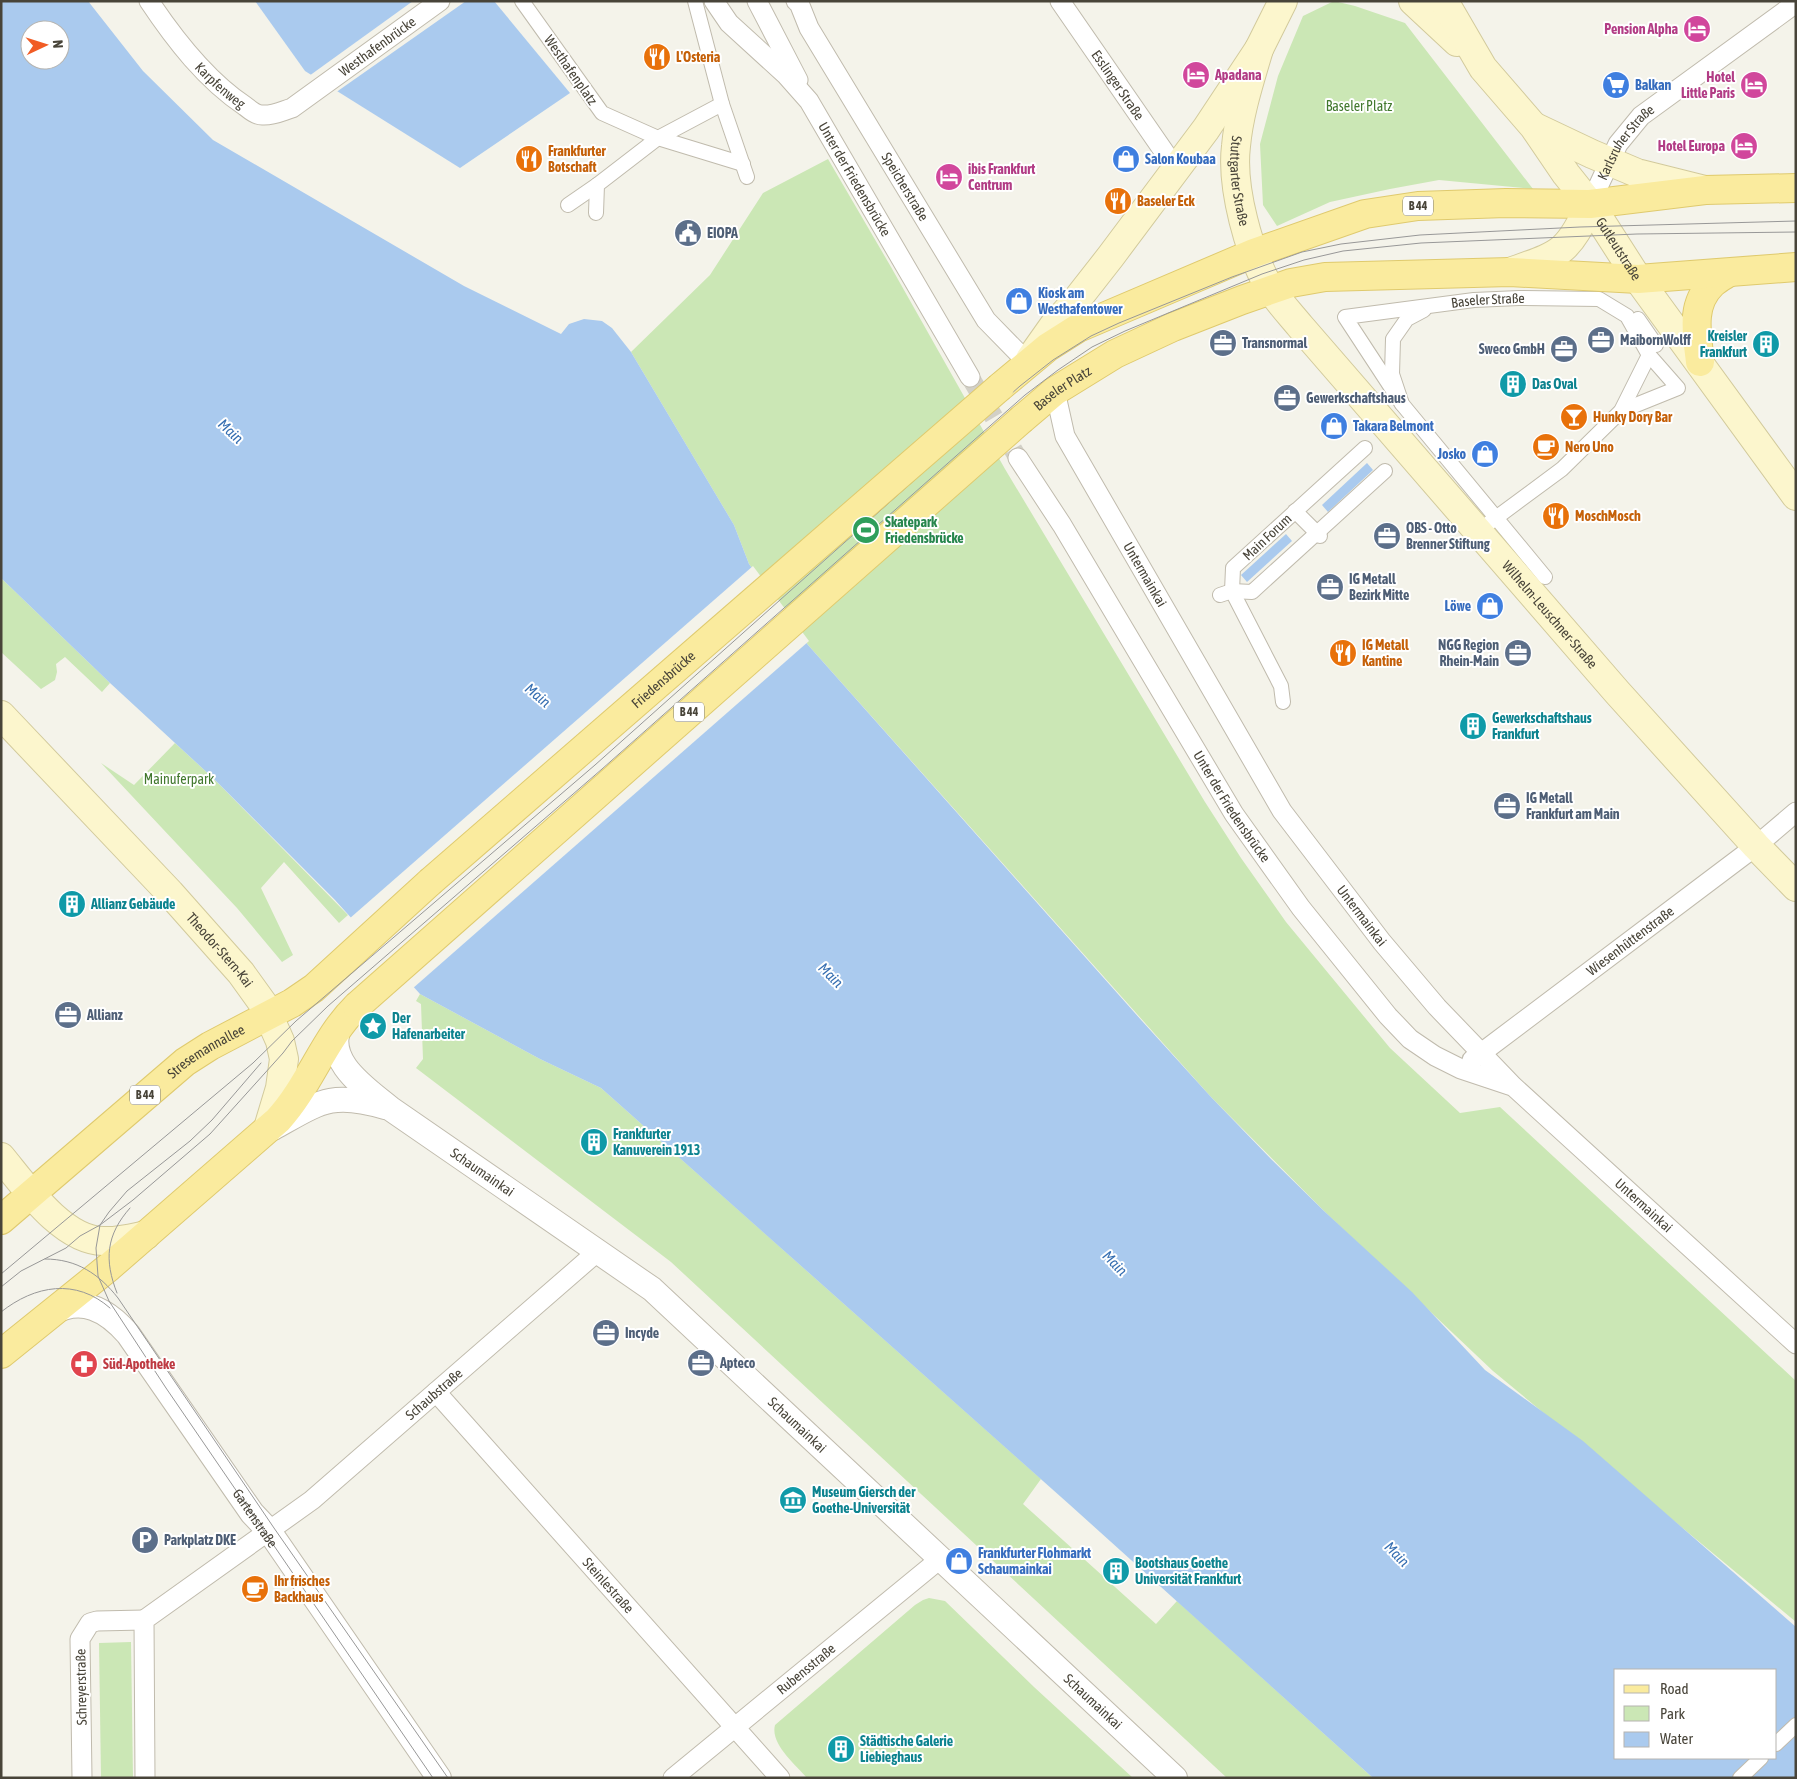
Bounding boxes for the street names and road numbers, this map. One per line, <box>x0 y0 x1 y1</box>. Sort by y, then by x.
street label: Westhafenbrücke <box>336 13 419 79</box>
street label: Westhafenplatz <box>541 32 601 108</box>
street label: Esslinger Straße <box>1088 47 1148 123</box>
street label: Karpfenweg <box>192 59 248 112</box>
street label: Karlsruher Straße <box>1594 101 1657 183</box>
street label: Unter der Friedensbrücke <box>815 119 894 239</box>
street label: Stuttgarter Straße <box>1227 135 1252 228</box>
street label: Speicherstraße <box>878 150 932 224</box>
road number: B 44 <box>1403 197 1433 216</box>
street label: Gutleutstraße <box>1593 214 1645 283</box>
street label: Baseler Straße <box>1450 290 1525 311</box>
street label: Baseler Platz <box>1030 363 1094 414</box>
street label: Main Forum <box>1239 510 1295 564</box>
street label: Untermainkai <box>1120 539 1170 610</box>
street label: Wilhelm-Leuschner-Straße <box>1499 557 1601 672</box>
street label: Friedensbrücke <box>628 648 698 711</box>
road number: B 44 <box>674 702 704 722</box>
street label: Unter der Friedensbrücke <box>1190 748 1274 865</box>
street label: Untermainkai <box>1334 882 1390 949</box>
street label: Wiesenhüttenstraße <box>1583 903 1677 979</box>
street label: Theodor-Stern-Kai <box>183 909 256 990</box>
street label: Stresemannallee <box>164 1021 247 1082</box>
road number: B 44 <box>130 1086 160 1104</box>
street label: Schaumainkai <box>447 1144 517 1199</box>
street label: Untermainkai <box>1612 1175 1676 1235</box>
street label: Schaubstraße <box>402 1365 466 1423</box>
street label: Schaumainkai <box>765 1394 830 1456</box>
street label: Gartenstraße <box>230 1486 281 1550</box>
street label: Steinlestraße <box>580 1554 637 1616</box>
street label: Rubensstraße <box>774 1640 838 1698</box>
street label: Schreyerstraße <box>72 1649 90 1725</box>
street label: Schaumainkai <box>1061 1670 1125 1732</box>

